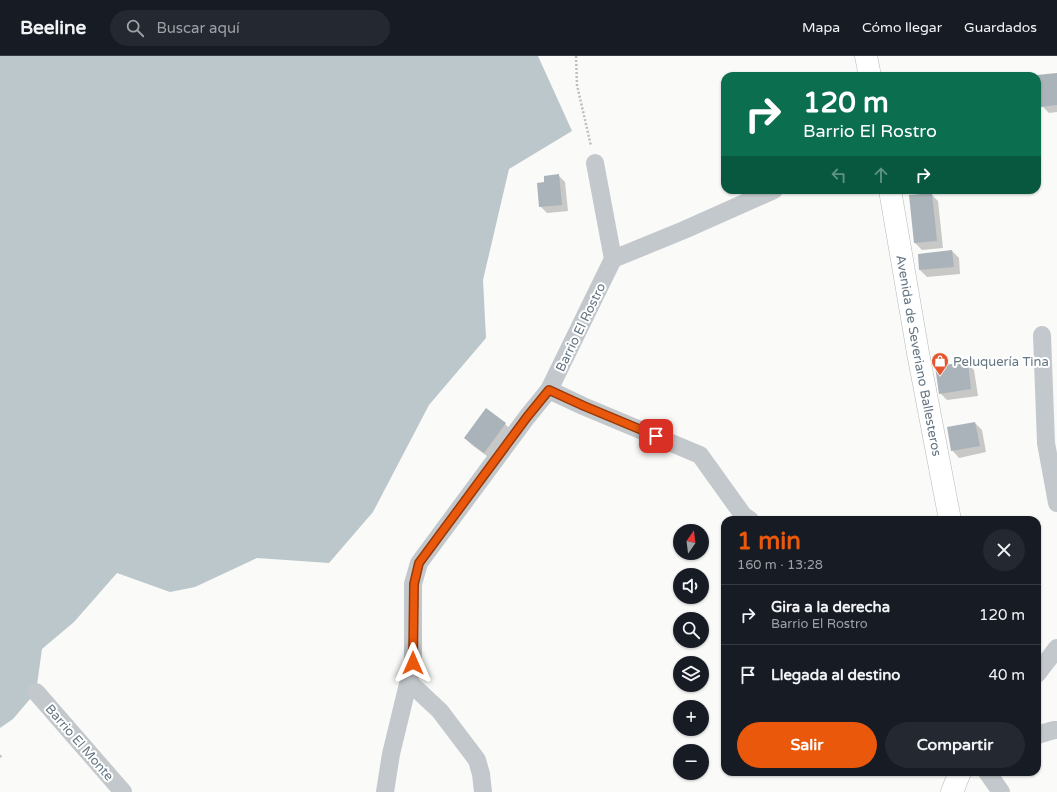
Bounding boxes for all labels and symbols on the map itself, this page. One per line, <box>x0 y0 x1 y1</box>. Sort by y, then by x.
street label: Avenida de Severiano Ballesteros <box>892 254 945 458</box>
street label: Barrio El Rostro <box>553 280 609 374</box>
shop icon: Peluquería Tina <box>930 351 950 376</box>
place label: Peluquería Tina <box>953 354 1049 370</box>
pin <box>639 419 673 453</box>
north arrow <box>673 524 709 560</box>
position arrow <box>392 642 434 684</box>
street label: Barrio El Monte <box>42 701 117 784</box>

